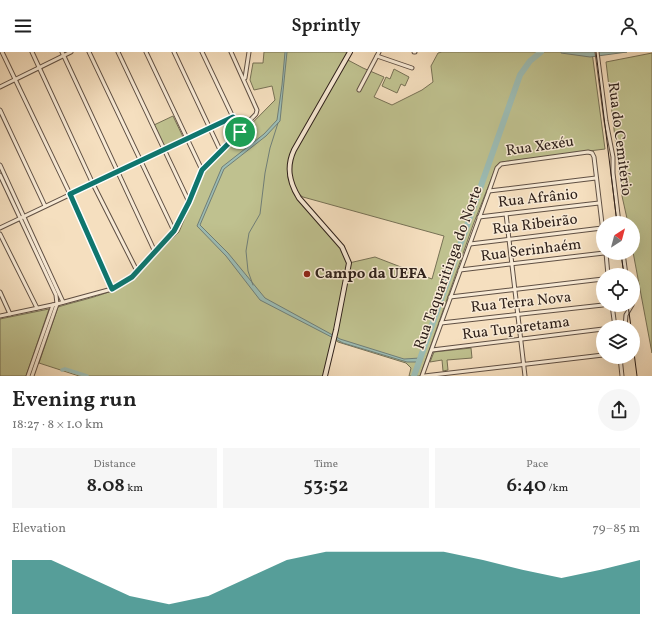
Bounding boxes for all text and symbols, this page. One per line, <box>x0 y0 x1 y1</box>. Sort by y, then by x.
text: Sprintly <box>292 14 360 39</box>
icon: menu <box>12 15 34 37</box>
icon: person <box>618 15 640 37</box>
street label: Rua do Cemitério <box>602 81 636 197</box>
pin <box>223 115 257 149</box>
icon: arrive <box>229 121 251 143</box>
street label: Rua Xexéu <box>505 132 575 162</box>
street label: Rua Taquaritinga do Norte <box>410 183 488 353</box>
street label: Rua Afrânio <box>497 184 579 214</box>
street label: Rua Ribeirão <box>491 209 579 241</box>
north arrow <box>596 216 640 260</box>
map controls <box>596 216 640 364</box>
street label: Rua Serinhaém <box>480 234 582 268</box>
place label: Campo da UEFA <box>315 264 427 285</box>
button: locate <box>596 268 640 312</box>
marker: Campo da UEFA <box>302 269 312 279</box>
street label: Rua Terra Nova <box>470 287 572 319</box>
street label: Rua Tuparetama <box>461 312 571 346</box>
button: layers <box>596 320 640 364</box>
text: Evening run <box>12 385 137 416</box>
button: share <box>598 389 640 431</box>
text: 18:27 · 8 × 1.0 km <box>12 416 104 434</box>
text: Distance <box>94 457 136 472</box>
text: Time <box>314 457 338 472</box>
text: Pace <box>526 457 548 472</box>
text: 8.08 <box>86 472 125 500</box>
text: 53:52 <box>303 472 349 500</box>
text: 6:40 <box>506 472 546 500</box>
text: km <box>125 481 143 496</box>
text: /km <box>546 481 568 496</box>
text: Elevation <box>12 520 66 538</box>
text: 79–85 m <box>592 520 640 538</box>

